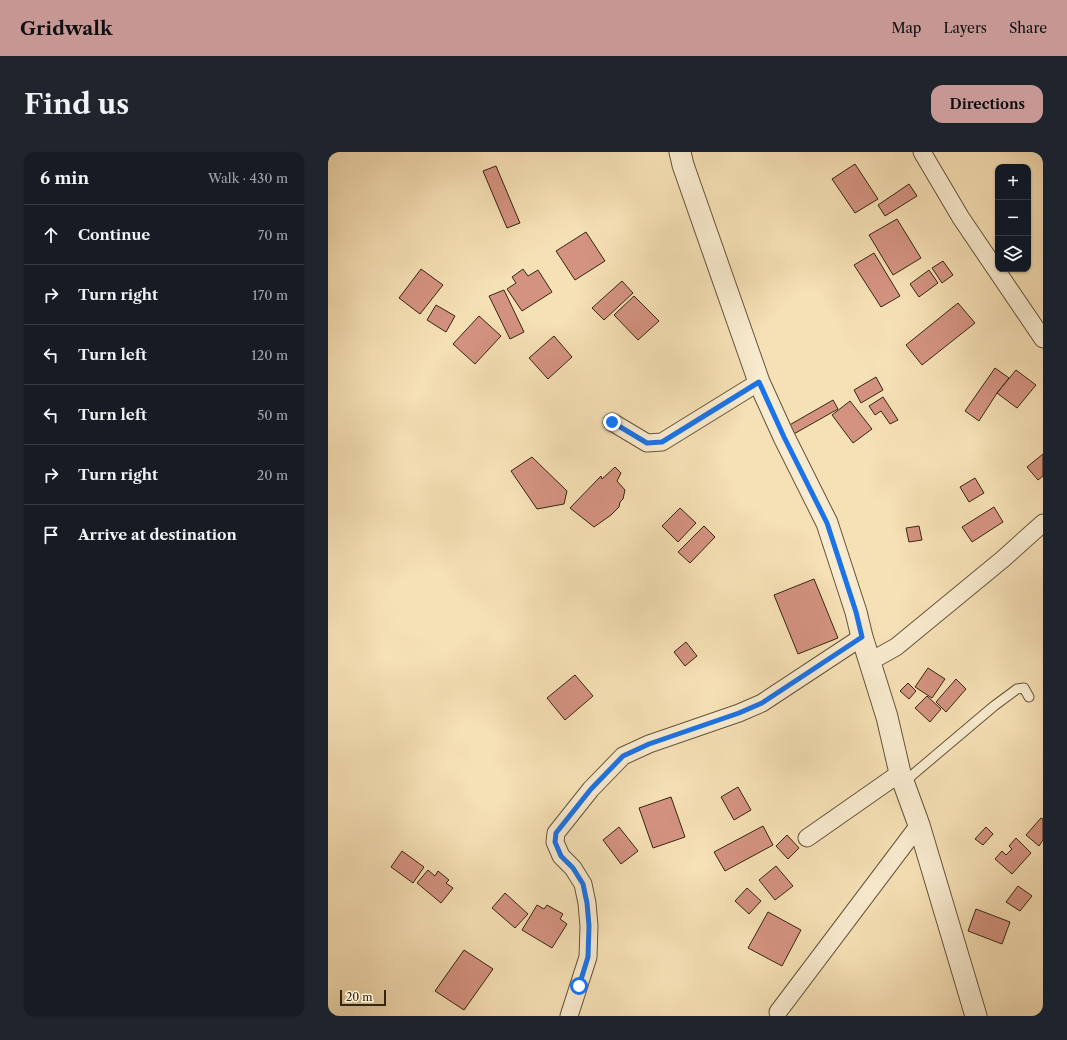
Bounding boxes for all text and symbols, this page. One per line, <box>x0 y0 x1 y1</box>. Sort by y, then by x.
text: Gridwalk <box>20 17 113 40</box>
text: Map <box>891 19 921 37</box>
text: Layers <box>943 19 987 37</box>
text: Share <box>1009 19 1047 37</box>
button: Directions <box>931 85 1043 123</box>
text: Find us <box>24 87 129 121</box>
map controls <box>995 164 1031 272</box>
button: + <box>995 164 1031 200</box>
text: 6 min <box>40 168 89 188</box>
text: Walk · 430 m <box>208 170 288 186</box>
button: − <box>995 200 1031 236</box>
icon: ahead <box>40 224 62 246</box>
text: Continue <box>78 225 150 244</box>
text: 70 m <box>258 227 288 243</box>
button: layers <box>995 236 1031 272</box>
icon: right <box>40 284 62 306</box>
text: Turn right <box>78 285 158 304</box>
text: 170 m <box>252 287 288 303</box>
icon: left <box>40 344 62 366</box>
text: Turn left <box>78 345 147 364</box>
text: 120 m <box>251 347 288 363</box>
icon: left <box>40 404 62 426</box>
text: Turn left <box>78 405 147 424</box>
text: 50 m <box>257 407 288 423</box>
route end <box>603 413 621 431</box>
icon: right <box>40 464 62 486</box>
text: Turn right <box>78 465 158 484</box>
text: 20 m <box>257 467 288 483</box>
icon: arrive <box>40 524 62 546</box>
text: Arrive at destination <box>78 525 237 544</box>
route start <box>570 977 588 995</box>
scale bar <box>340 988 386 1007</box>
text: 20 m <box>346 990 372 1004</box>

